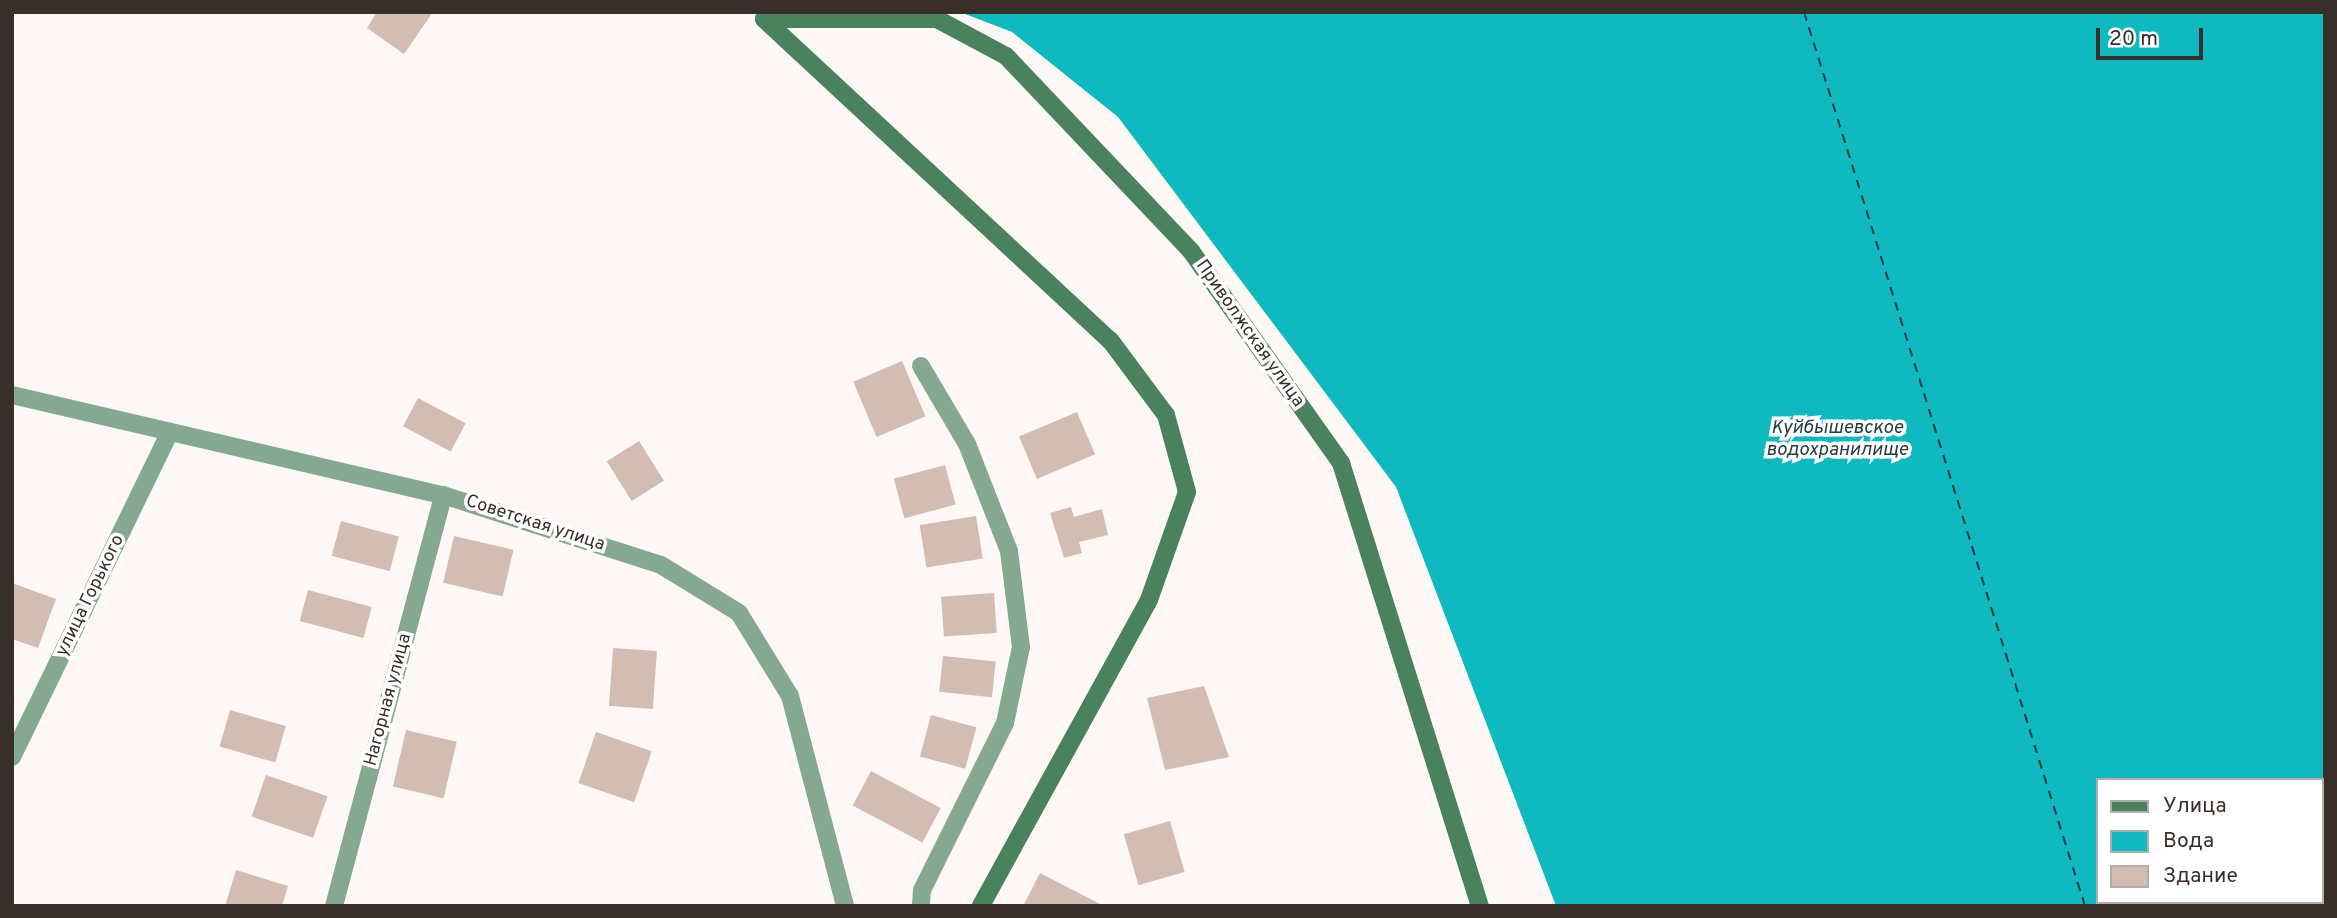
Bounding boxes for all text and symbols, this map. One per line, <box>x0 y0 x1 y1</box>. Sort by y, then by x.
scale bar <box>2099 14 2206 58</box>
text: 20 m <box>2109 26 2158 53</box>
street label: Приволжская улица <box>1190 256 1308 412</box>
water label: Куйбышевское водохранилище <box>1766 418 1908 462</box>
street label: Советская улица <box>463 491 607 557</box>
street label: улица Горького <box>52 532 130 660</box>
street label: Нагорная улица <box>361 631 417 769</box>
legend <box>2096 778 2323 904</box>
text: Улица <box>2163 793 2227 820</box>
text: Вода <box>2163 828 2214 855</box>
text: Здание <box>2163 863 2238 890</box>

